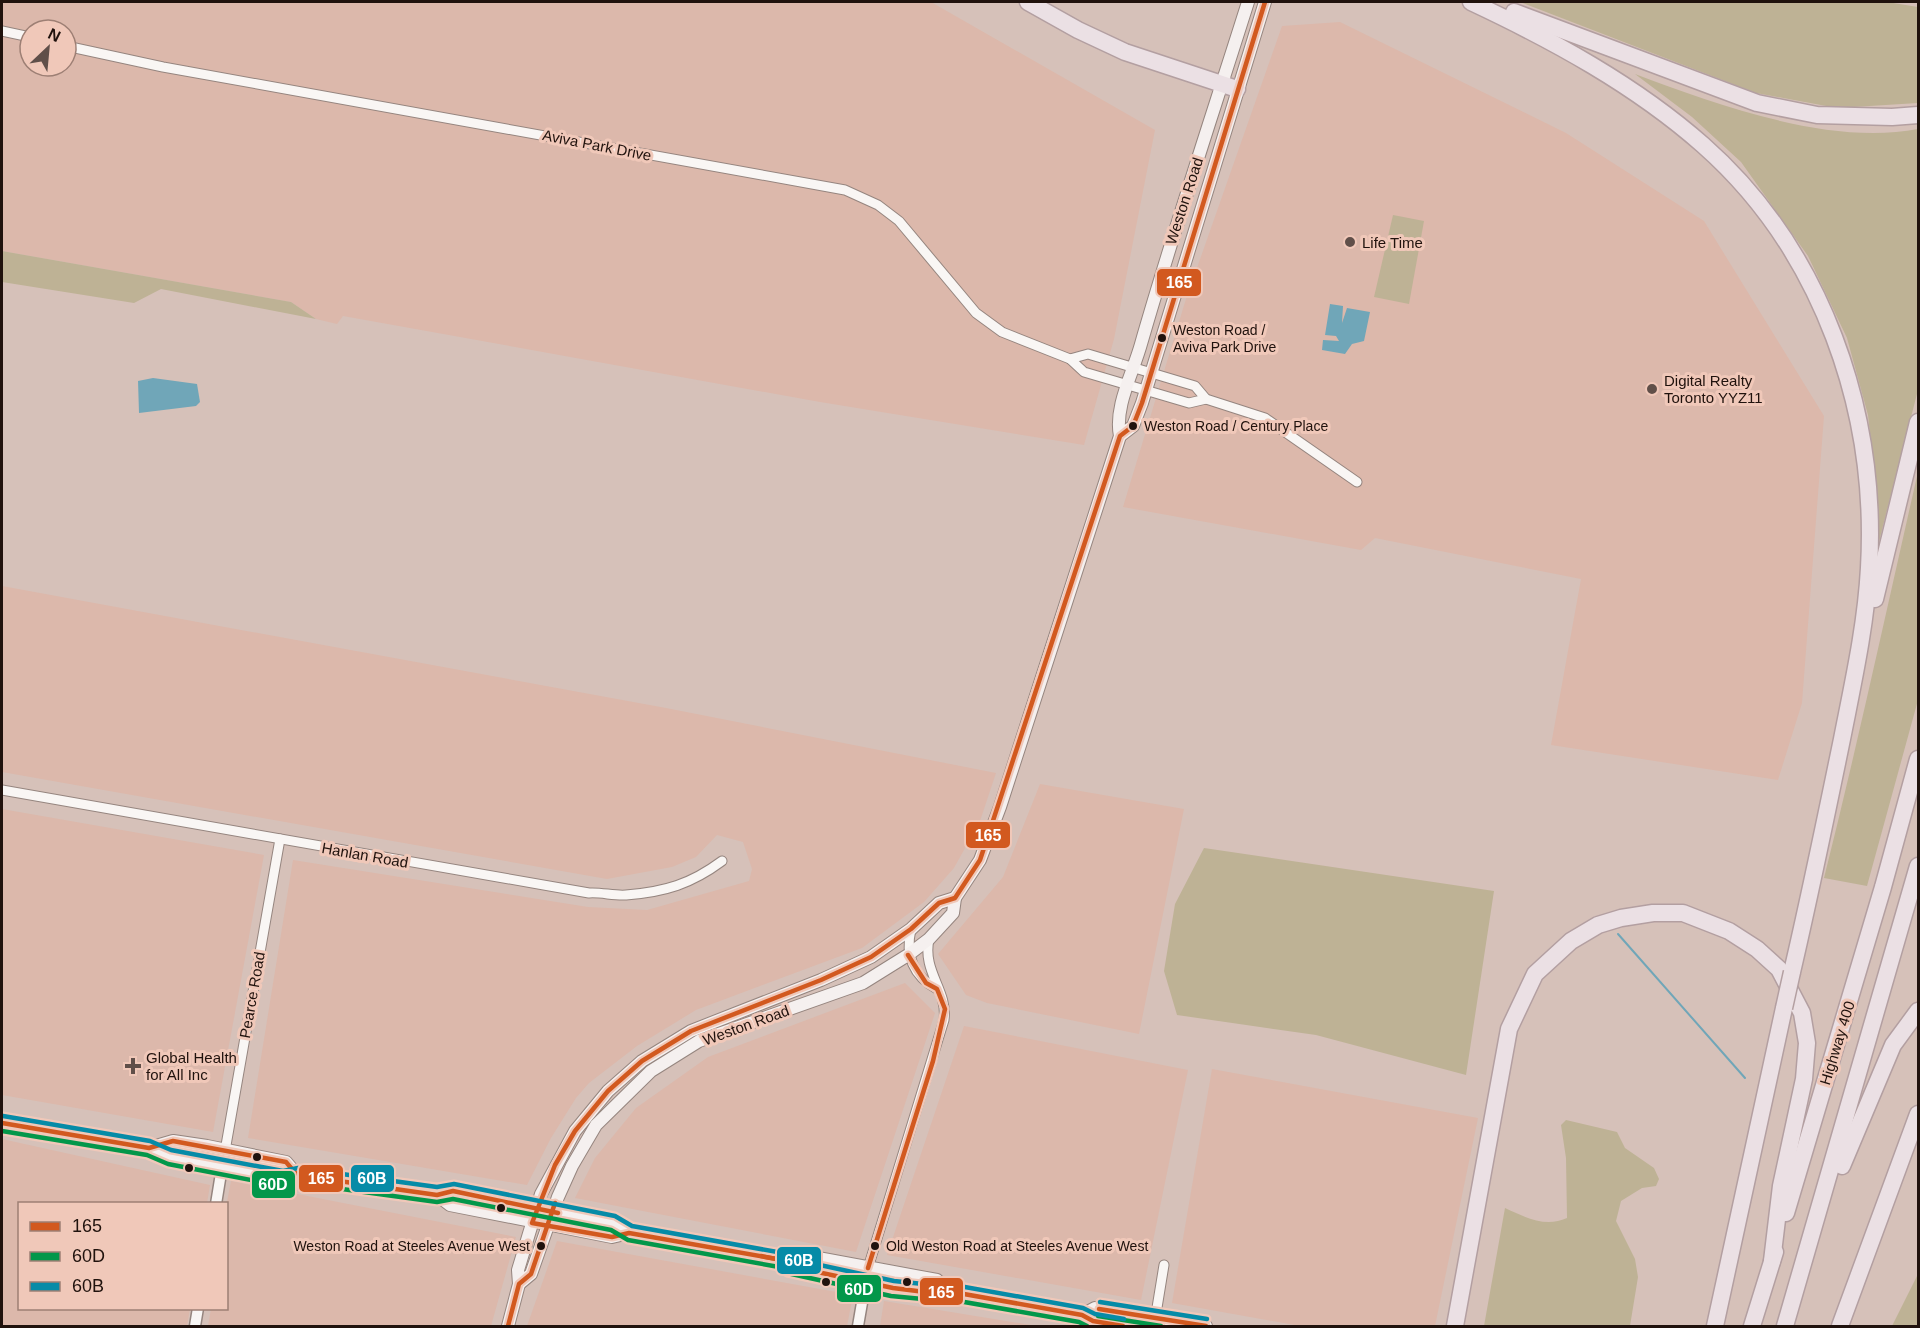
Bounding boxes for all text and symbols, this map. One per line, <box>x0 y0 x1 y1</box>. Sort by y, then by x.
north arrow <box>18 18 78 78</box>
text: N <box>45 25 63 45</box>
street label: Aviva Park Drive <box>541 126 653 164</box>
street label: Weston Road <box>1162 155 1206 247</box>
place label: Life Time <box>1362 234 1423 251</box>
marker: Life Time <box>1343 235 1357 249</box>
line badge: 165 <box>1156 268 1202 297</box>
text: 165 <box>1166 274 1192 291</box>
place label: Weston Road / Aviva Park Drive <box>1173 322 1276 355</box>
marker: Weston Road / Aviva Park Drive <box>1156 332 1168 344</box>
place label: Digital Realty Toronto YYZ11 <box>1664 372 1763 406</box>
marker: Digital Realty Toronto YYZ11 <box>1645 382 1659 396</box>
place label: Weston Road / Century Place <box>1144 418 1328 434</box>
marker: Weston Road / Century Place <box>1127 420 1139 432</box>
line badge: 165 <box>965 821 1011 849</box>
text: 165 <box>975 827 1001 844</box>
street label: Hanlan Road <box>320 839 410 871</box>
street label: Pearce Road <box>236 950 268 1040</box>
street label: Highway 400 <box>1816 999 1858 1087</box>
street label: Weston Road <box>701 1002 791 1048</box>
place label: Global Health for All Inc <box>146 1049 237 1083</box>
marker: Global Health for All Inc <box>124 1057 142 1075</box>
unlabelled marker <box>251 1151 263 1163</box>
unlabelled marker <box>183 1162 195 1174</box>
line badge: 165 <box>298 1164 344 1193</box>
line badge: 60B <box>350 1164 395 1193</box>
line badge: 60D <box>251 1170 296 1199</box>
text: 165 <box>308 1170 334 1187</box>
text: 60B <box>357 1170 387 1187</box>
text: 60D <box>258 1176 288 1193</box>
legend <box>18 1202 228 1310</box>
unlabelled marker <box>495 1202 507 1214</box>
text: 165 <box>72 1216 102 1236</box>
place label: Weston Road at Steeles Avenue West <box>293 1238 530 1254</box>
place label: Old Weston Road at Steeles Avenue West <box>886 1238 1148 1254</box>
marker: Weston Road at Steeles Avenue West <box>535 1240 547 1252</box>
marker: Old Weston Road at Steeles Avenue West <box>869 1240 881 1252</box>
text: 60D <box>72 1246 105 1266</box>
line badge: 60B <box>776 1246 822 1275</box>
text: 60B <box>784 1252 814 1269</box>
line badge: 60D <box>836 1274 882 1303</box>
text: 60B <box>72 1276 104 1296</box>
unlabelled marker <box>820 1276 832 1288</box>
unlabelled marker <box>901 1276 913 1288</box>
line badge: 165 <box>919 1277 964 1306</box>
text: 60D <box>844 1281 874 1298</box>
text: 165 <box>928 1284 954 1301</box>

